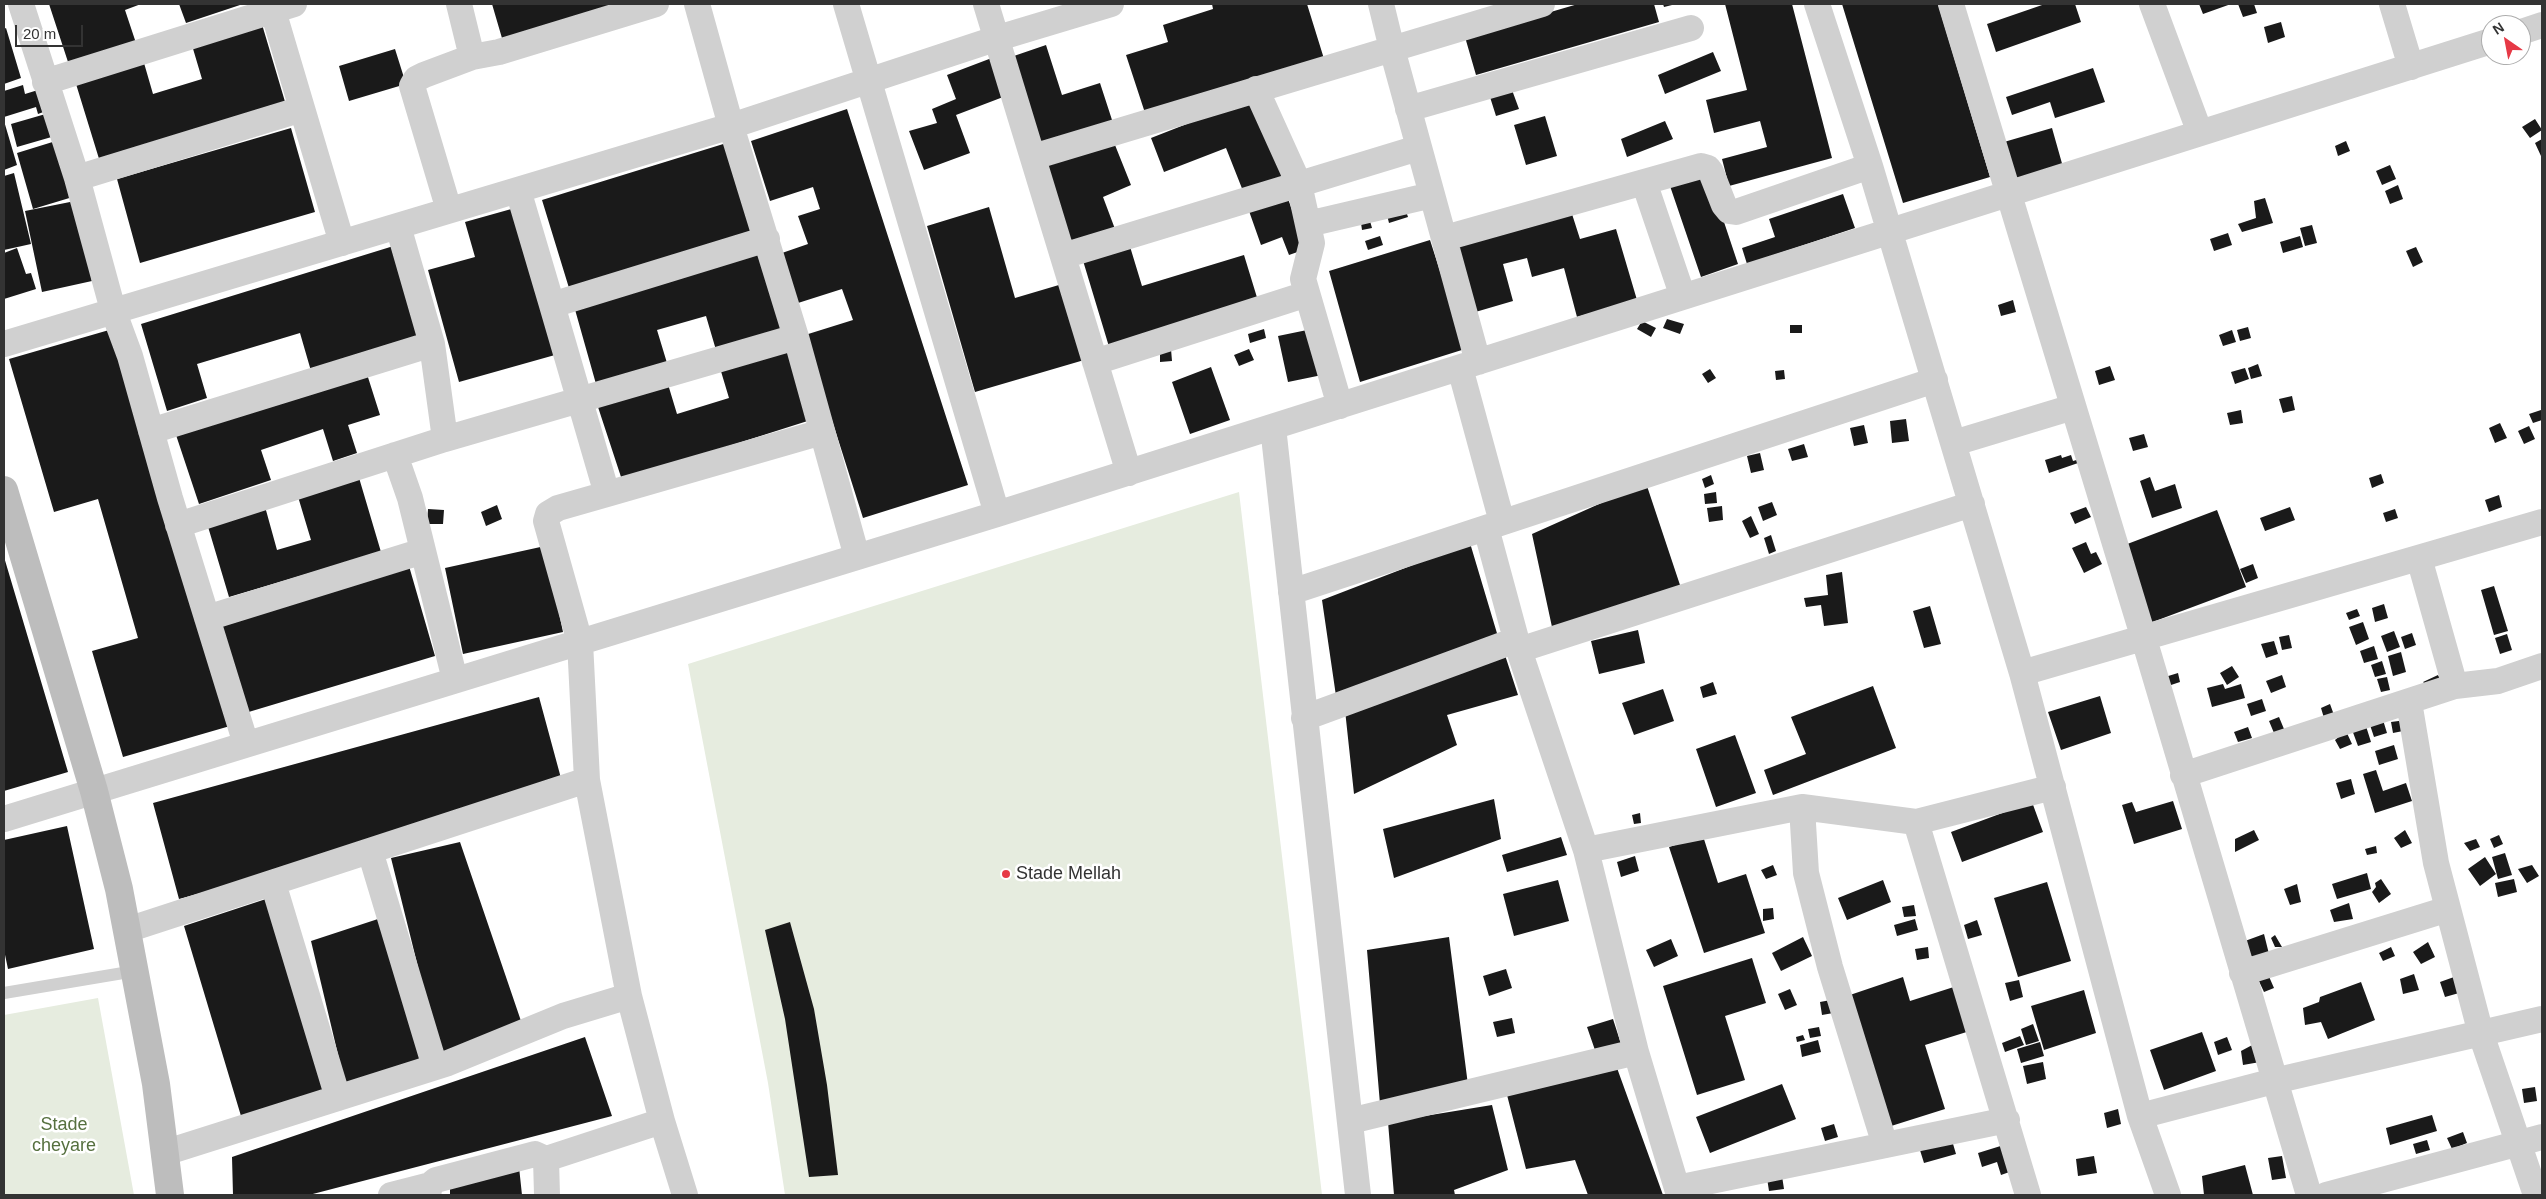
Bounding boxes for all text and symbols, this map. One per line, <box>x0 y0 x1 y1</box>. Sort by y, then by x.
scale bar <box>18 15 85 47</box>
north arrow <box>2481 15 2531 65</box>
text: N <box>2490 19 2507 38</box>
text: 20 m <box>23 25 56 42</box>
place label: Stade Mellah <box>1016 863 1121 885</box>
marker: Stade Mellah <box>1000 868 1012 880</box>
park label: Stade cheyare <box>32 1114 96 1156</box>

